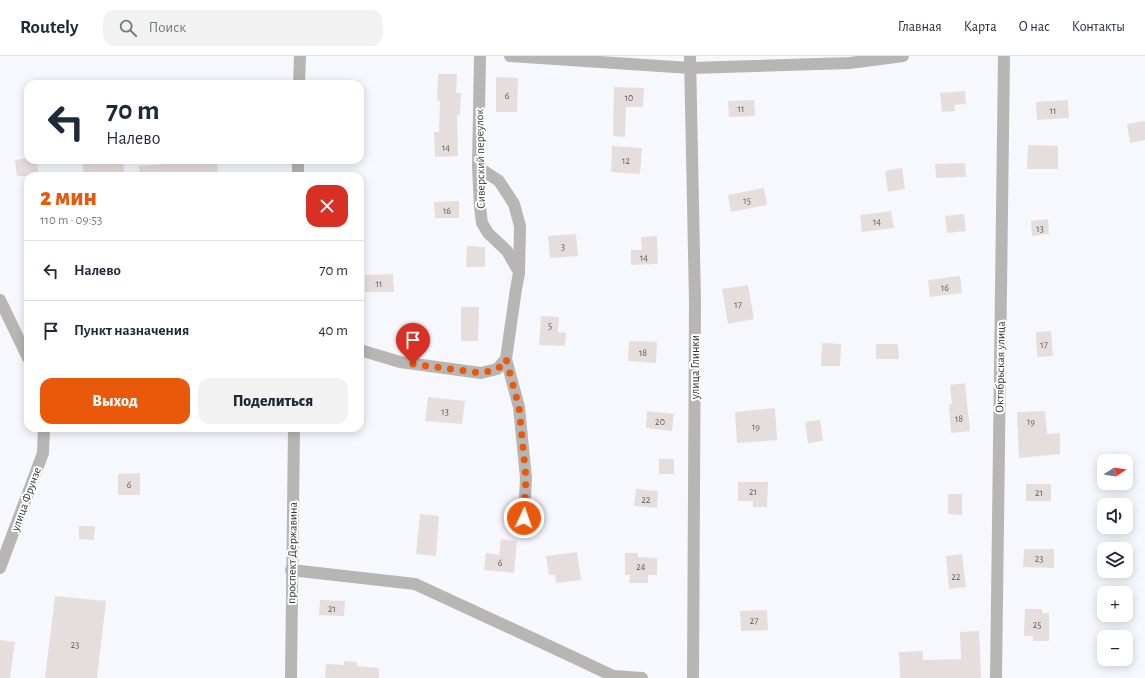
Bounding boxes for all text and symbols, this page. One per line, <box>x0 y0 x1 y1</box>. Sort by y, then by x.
search box <box>103 10 383 46</box>
icon: search <box>117 17 139 39</box>
text: Routely <box>20 18 79 37</box>
text: Поиск <box>149 20 186 35</box>
text: Главная <box>898 20 942 34</box>
text: Карта <box>964 20 997 34</box>
text: О нас <box>1019 20 1050 34</box>
text: Контакты <box>1072 20 1125 34</box>
house number: 6 <box>505 91 510 101</box>
house number: 10 <box>625 93 633 103</box>
icon: left <box>40 96 92 148</box>
text: 70 m <box>106 97 160 125</box>
house number: 11 <box>738 104 744 114</box>
house number: 11 <box>1050 106 1056 116</box>
street label: Сиверский переулок <box>473 109 488 209</box>
text: Налево <box>106 130 160 148</box>
house number: 14 <box>442 143 450 153</box>
house number: 12 <box>622 156 630 166</box>
button: close <box>306 185 348 227</box>
text: 2 мин <box>40 186 97 210</box>
house number: 15 <box>743 196 751 206</box>
house number: 16 <box>443 206 451 216</box>
text: 110 m · 09:53 <box>40 214 102 227</box>
house number: 14 <box>873 217 881 227</box>
house number: 13 <box>1036 224 1044 234</box>
house number: 3 <box>561 242 565 252</box>
house number: 14 <box>640 253 648 263</box>
icon: left <box>40 260 62 282</box>
text: Налево <box>74 263 121 278</box>
text: 70 m <box>319 263 348 278</box>
house number: 11 <box>376 279 382 289</box>
house number: 16 <box>941 283 949 293</box>
house number: 17 <box>734 300 742 310</box>
icon: arrive <box>40 320 62 342</box>
street label: Октябрьская улица <box>993 320 1008 413</box>
house number: 5 <box>548 321 552 331</box>
text: Пункт назначения <box>74 323 189 338</box>
text: 40 m <box>318 323 348 338</box>
pin <box>396 323 430 364</box>
icon: arrive <box>402 329 424 351</box>
street label: улица Глинки <box>689 335 702 400</box>
house number: 17 <box>1040 340 1048 350</box>
house number: 18 <box>639 348 647 358</box>
button: Выход <box>40 378 190 424</box>
button: Поделиться <box>198 378 348 424</box>
house number: 13 <box>441 407 449 417</box>
house number: 18 <box>955 414 963 424</box>
house number: 20 <box>655 417 665 427</box>
house number: 19 <box>1027 417 1035 427</box>
house number: 19 <box>752 422 760 432</box>
north arrow <box>1097 454 1133 490</box>
map controls <box>1097 454 1133 666</box>
street label: улица Фрунзе <box>9 465 44 534</box>
house number: 6 <box>127 480 132 490</box>
house number: 21 <box>749 487 757 497</box>
house number: 21 <box>1035 488 1043 498</box>
house number: 22 <box>641 495 651 505</box>
position arrow <box>503 497 545 539</box>
button: sound <box>1097 498 1133 534</box>
street label: проспект Державина <box>285 501 299 604</box>
button: layers <box>1097 542 1133 578</box>
house number: 23 <box>1035 554 1043 564</box>
house number: 6 <box>498 558 503 568</box>
house number: 24 <box>636 562 646 572</box>
house number: 22 <box>951 572 961 582</box>
button: + <box>1097 586 1133 622</box>
house number: 21 <box>328 604 336 614</box>
house number: 27 <box>750 616 758 626</box>
house number: 25 <box>1033 620 1041 630</box>
button: − <box>1097 630 1133 666</box>
house number: 23 <box>71 640 79 650</box>

